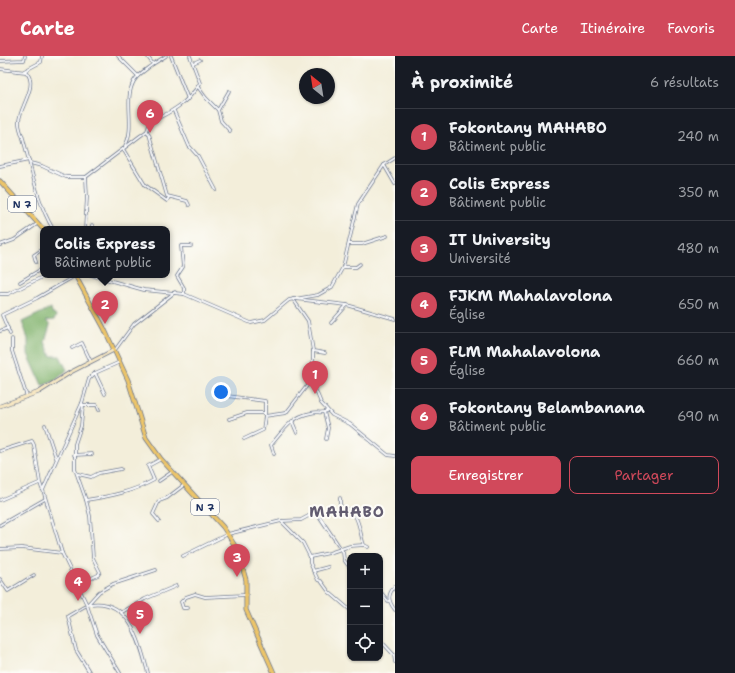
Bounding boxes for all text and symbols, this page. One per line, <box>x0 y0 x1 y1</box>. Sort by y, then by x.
text: Carte <box>20 16 75 41</box>
text: Carte <box>521 19 558 37</box>
text: Itinéraire <box>580 19 645 37</box>
text: Favoris <box>667 19 715 37</box>
north arrow <box>299 68 335 104</box>
text: À proximité <box>411 71 513 93</box>
text: 6 résultats <box>650 74 719 91</box>
pin: 6 <box>137 100 163 133</box>
text: Fokontany MAHABO <box>449 118 607 138</box>
text: 1 <box>421 128 427 145</box>
text: 240 m <box>677 128 719 145</box>
text: Bâtiment public <box>449 138 546 155</box>
text: Colis Express <box>449 174 550 194</box>
text: 2 <box>419 184 429 201</box>
text: 350 m <box>678 184 719 201</box>
text: Bâtiment public <box>449 194 546 211</box>
road number: N 7 <box>8 196 36 212</box>
popup <box>40 226 170 278</box>
text: IT University <box>449 230 551 250</box>
text: Colis Express <box>54 234 156 254</box>
text: 3 <box>419 240 429 257</box>
text: 480 m <box>677 240 719 257</box>
text: Université <box>449 250 511 267</box>
text: Bâtiment public <box>54 254 152 271</box>
text: FJKM Mahalavolona <box>449 286 612 306</box>
pin: 2 <box>92 291 118 324</box>
text: 4 <box>419 296 429 313</box>
text: 650 m <box>678 296 719 313</box>
text: Église <box>449 306 485 323</box>
text: FLM Mahalavolona <box>449 342 600 362</box>
text: 5 <box>420 352 428 369</box>
text: 660 m <box>677 352 719 369</box>
pin: 1 <box>302 361 328 394</box>
text: Église <box>449 362 485 379</box>
your location <box>211 382 231 402</box>
text: Fokontany Belambanana <box>449 398 645 418</box>
text: 6 <box>419 408 429 425</box>
text: 690 m <box>677 408 719 425</box>
text: Bâtiment public <box>449 418 546 435</box>
button: Enregistrer <box>411 456 561 494</box>
button: Partager <box>569 456 719 494</box>
road number: N 7 <box>191 499 219 515</box>
district label: MAHABO <box>309 502 385 522</box>
pin: 3 <box>224 544 250 577</box>
map controls <box>347 553 383 661</box>
button: + <box>347 553 383 589</box>
pin: 4 <box>65 568 91 601</box>
button: − <box>347 589 383 625</box>
pin: 5 <box>127 601 153 634</box>
button: locate <box>347 625 383 661</box>

